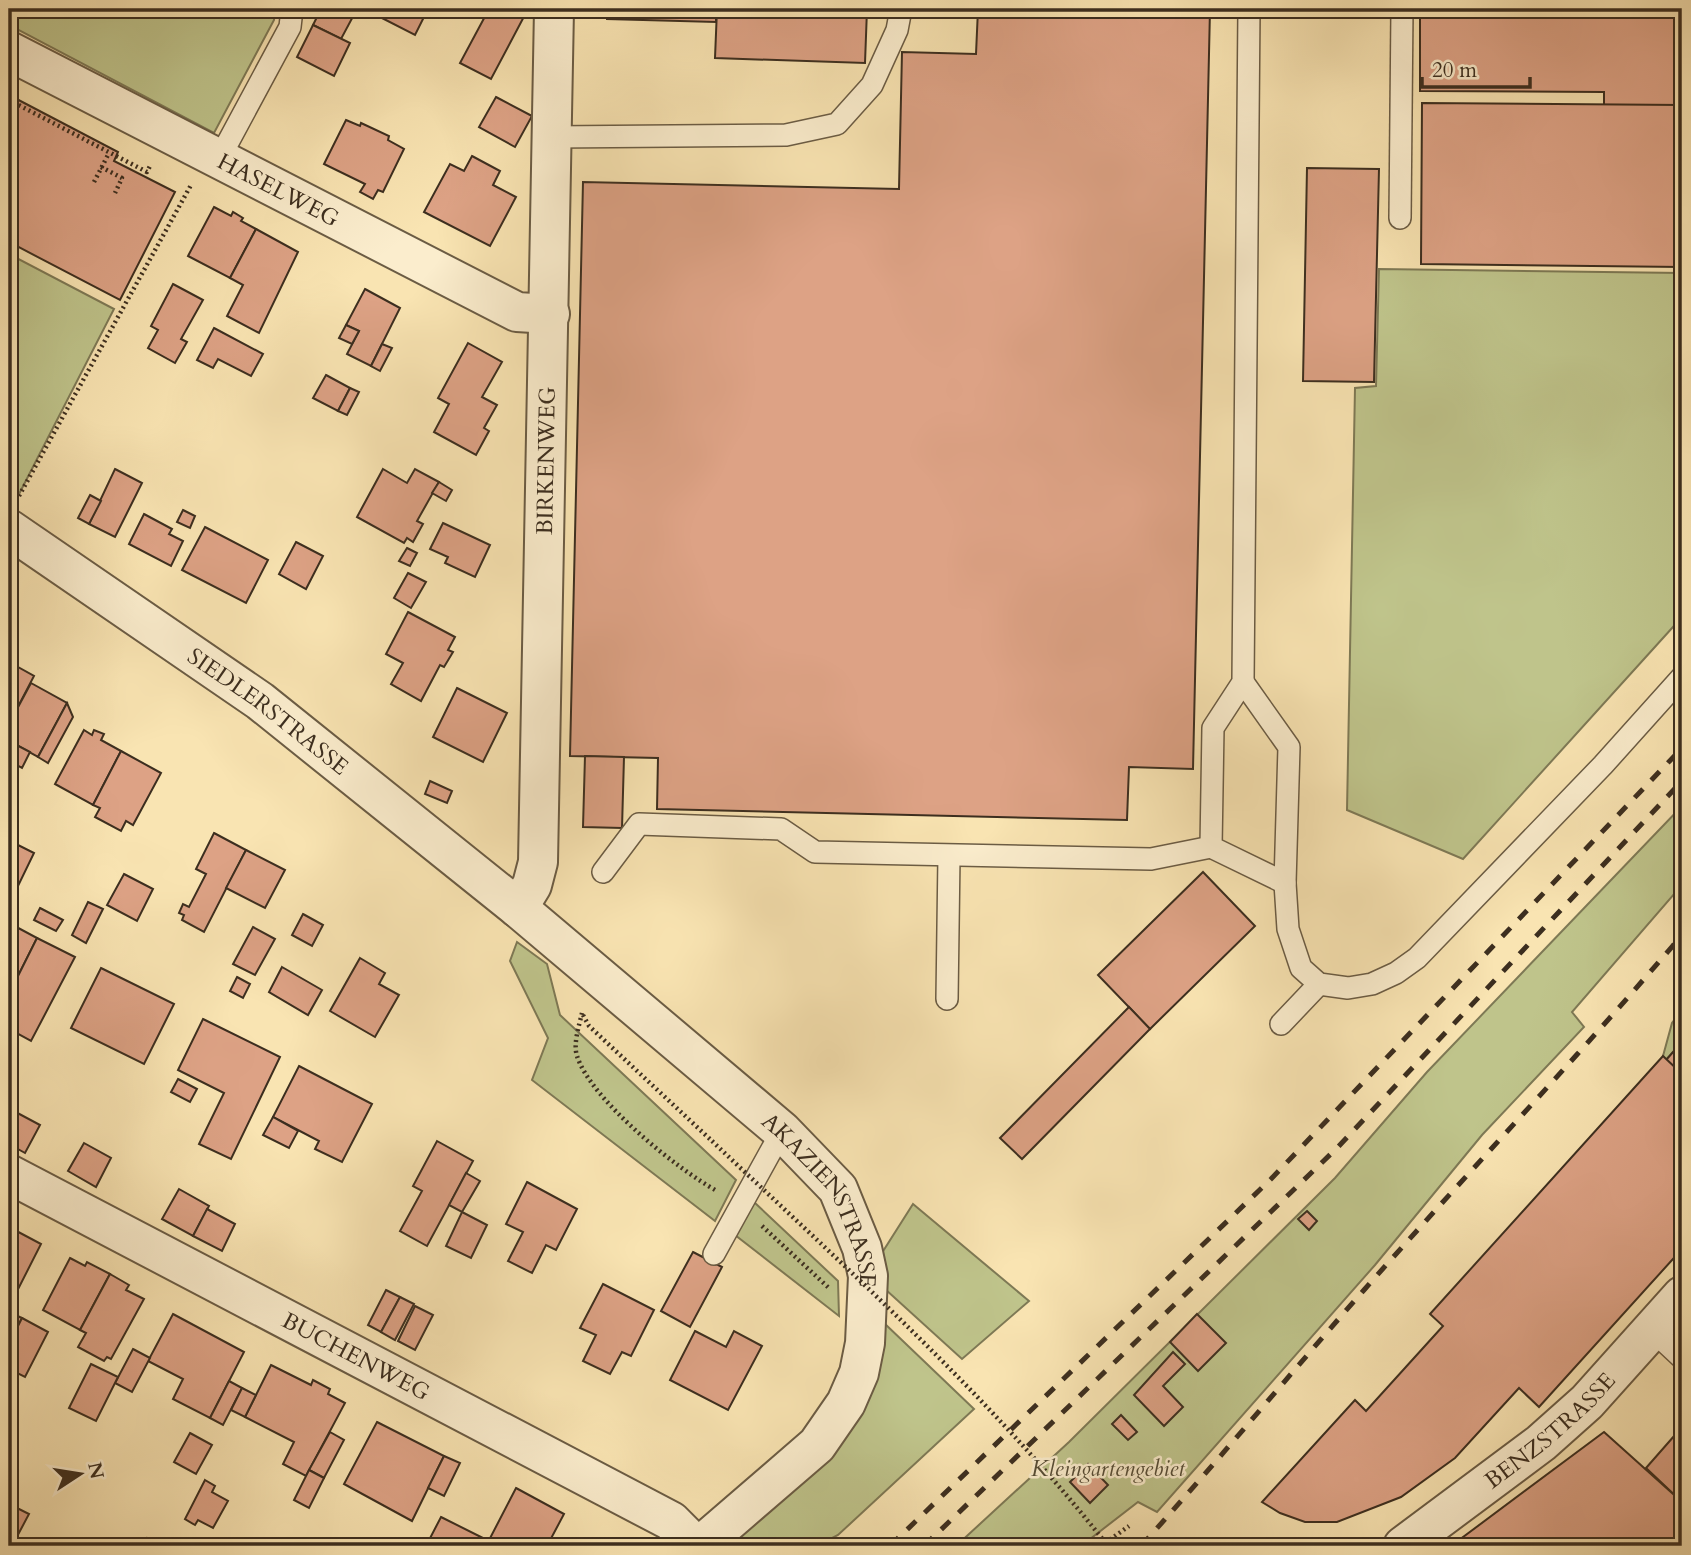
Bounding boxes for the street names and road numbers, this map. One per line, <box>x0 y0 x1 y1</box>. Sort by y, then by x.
street label: HASELWEG <box>212 146 345 234</box>
street label: BIRKENWEG <box>529 386 563 535</box>
street label: SIEDLERSTRASSE <box>181 641 355 782</box>
street label: AKAZIENSTRASSE <box>755 1106 883 1288</box>
street label: BUCHENWEG <box>277 1305 435 1408</box>
street label: BENZSTRASSE <box>1478 1366 1622 1496</box>

